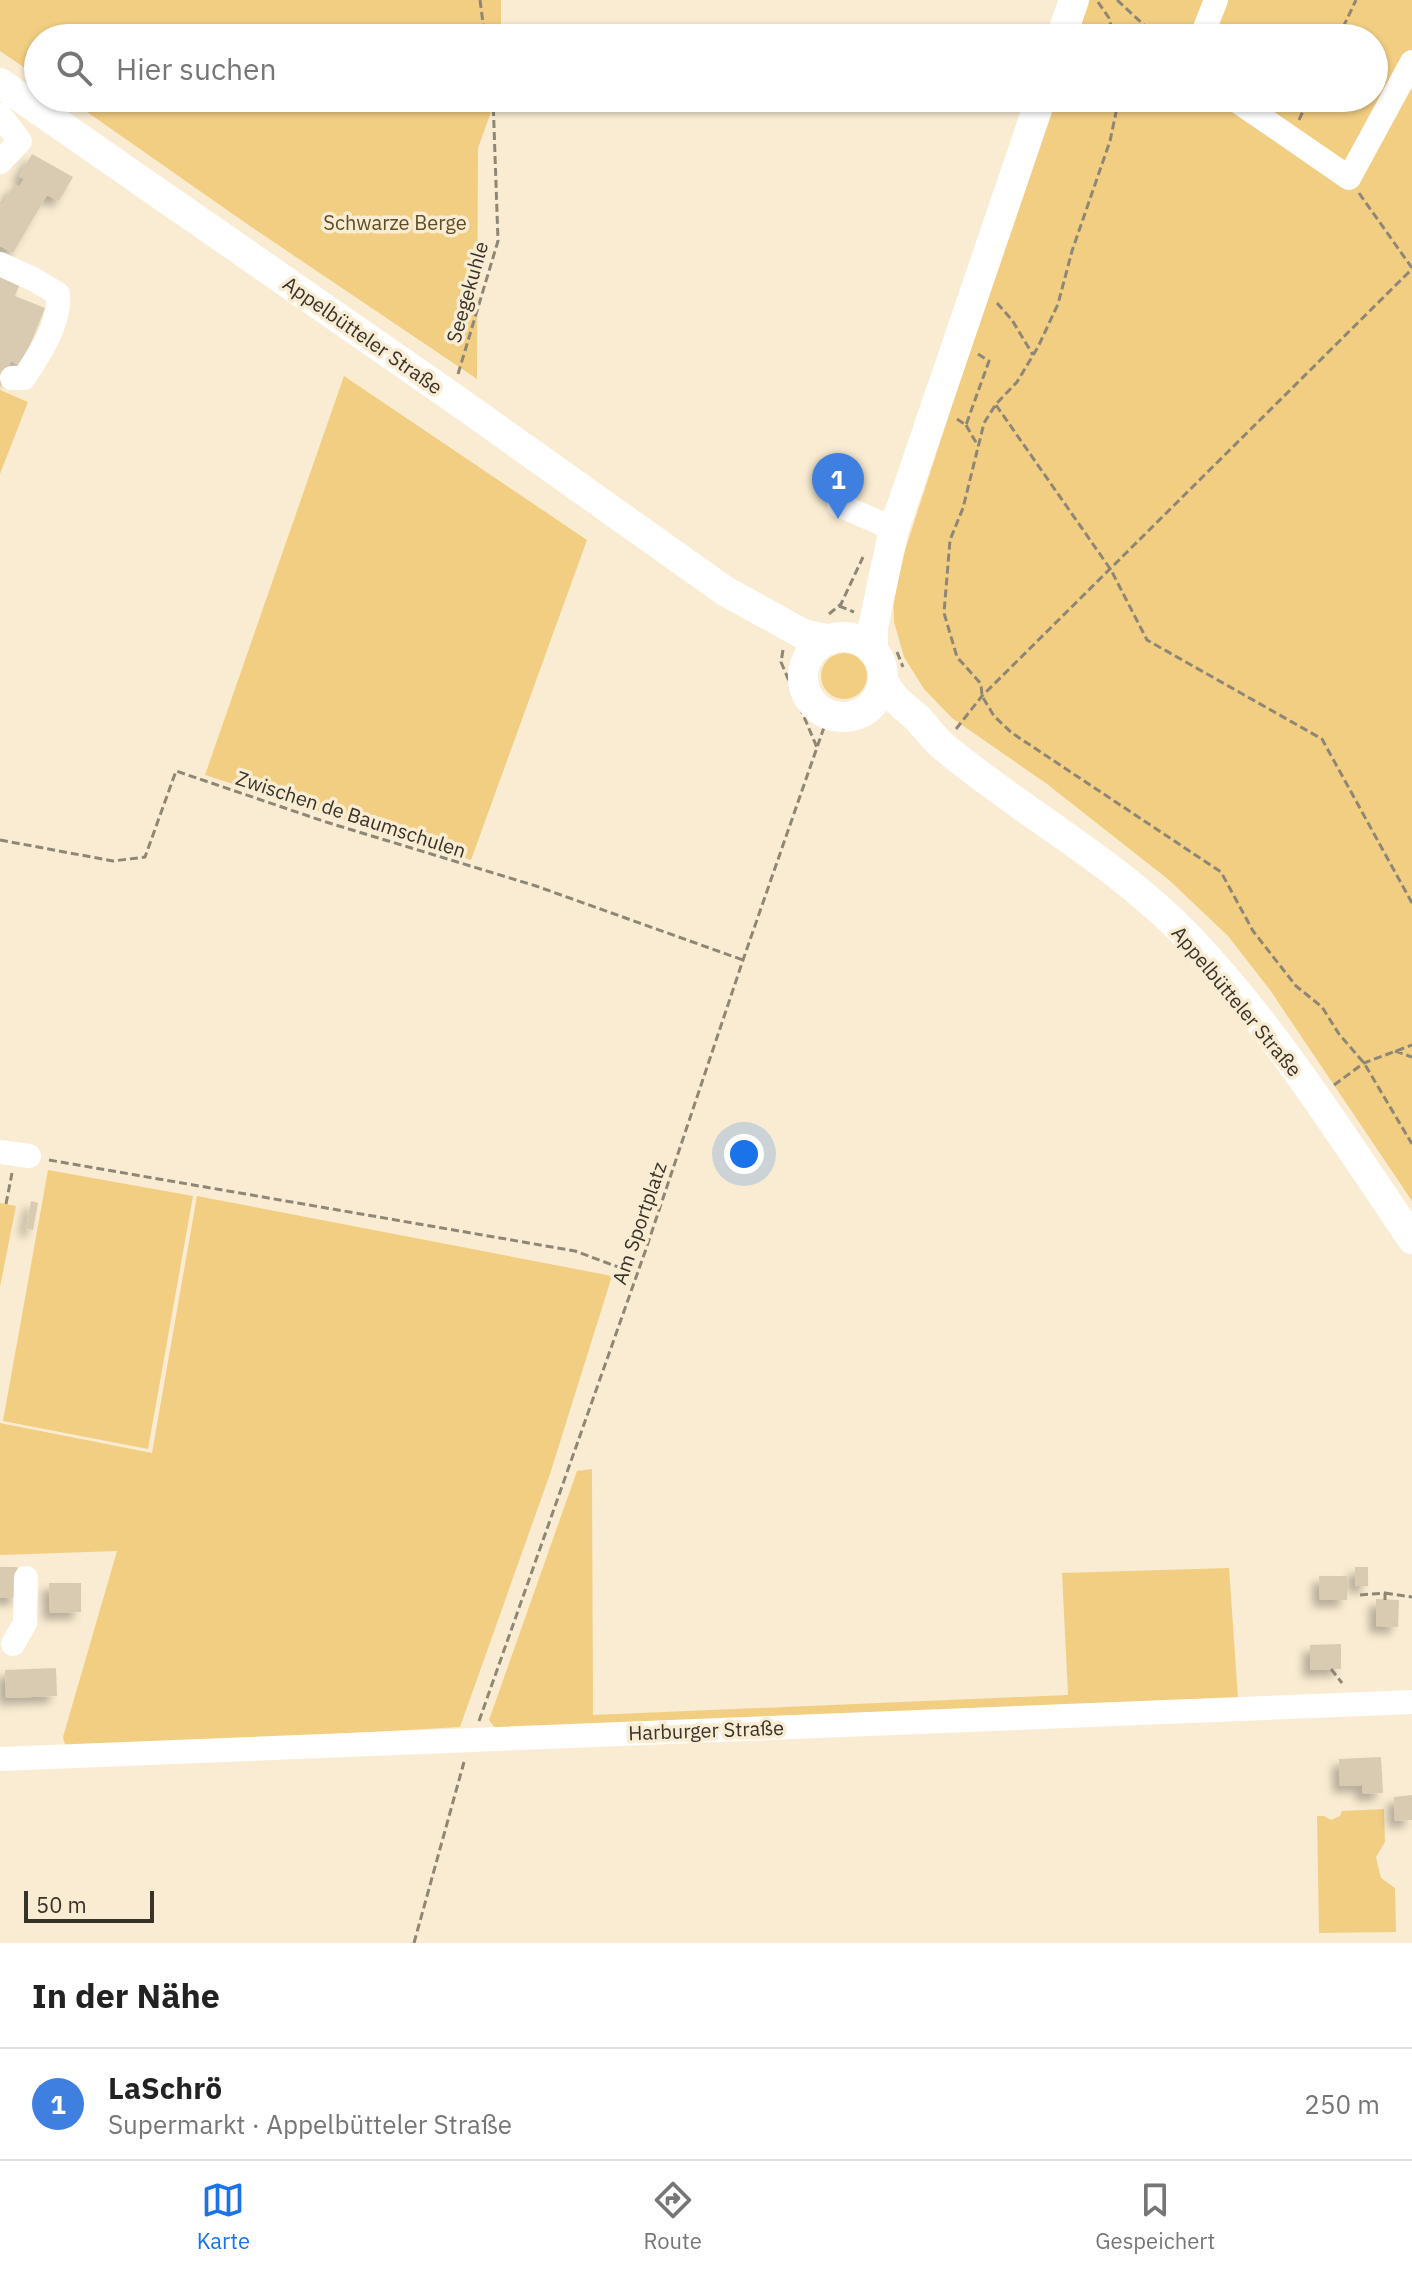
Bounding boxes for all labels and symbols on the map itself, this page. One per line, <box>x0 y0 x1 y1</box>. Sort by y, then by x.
park label: Schwarze Berge <box>323 209 467 236</box>
street label: Seegekuhle <box>440 238 494 346</box>
street label: Appelbütteler Straße <box>278 270 448 400</box>
pin: 1 <box>812 453 864 519</box>
street label: Zwischen de Baumschulen <box>233 764 469 864</box>
street label: Appelbütteler Straße <box>1166 920 1308 1082</box>
your location <box>724 1134 764 1174</box>
street label: Am Sportplatz <box>605 1158 673 1288</box>
street label: Harburger Straße <box>628 1714 784 1746</box>
scale bar <box>24 1887 154 1923</box>

